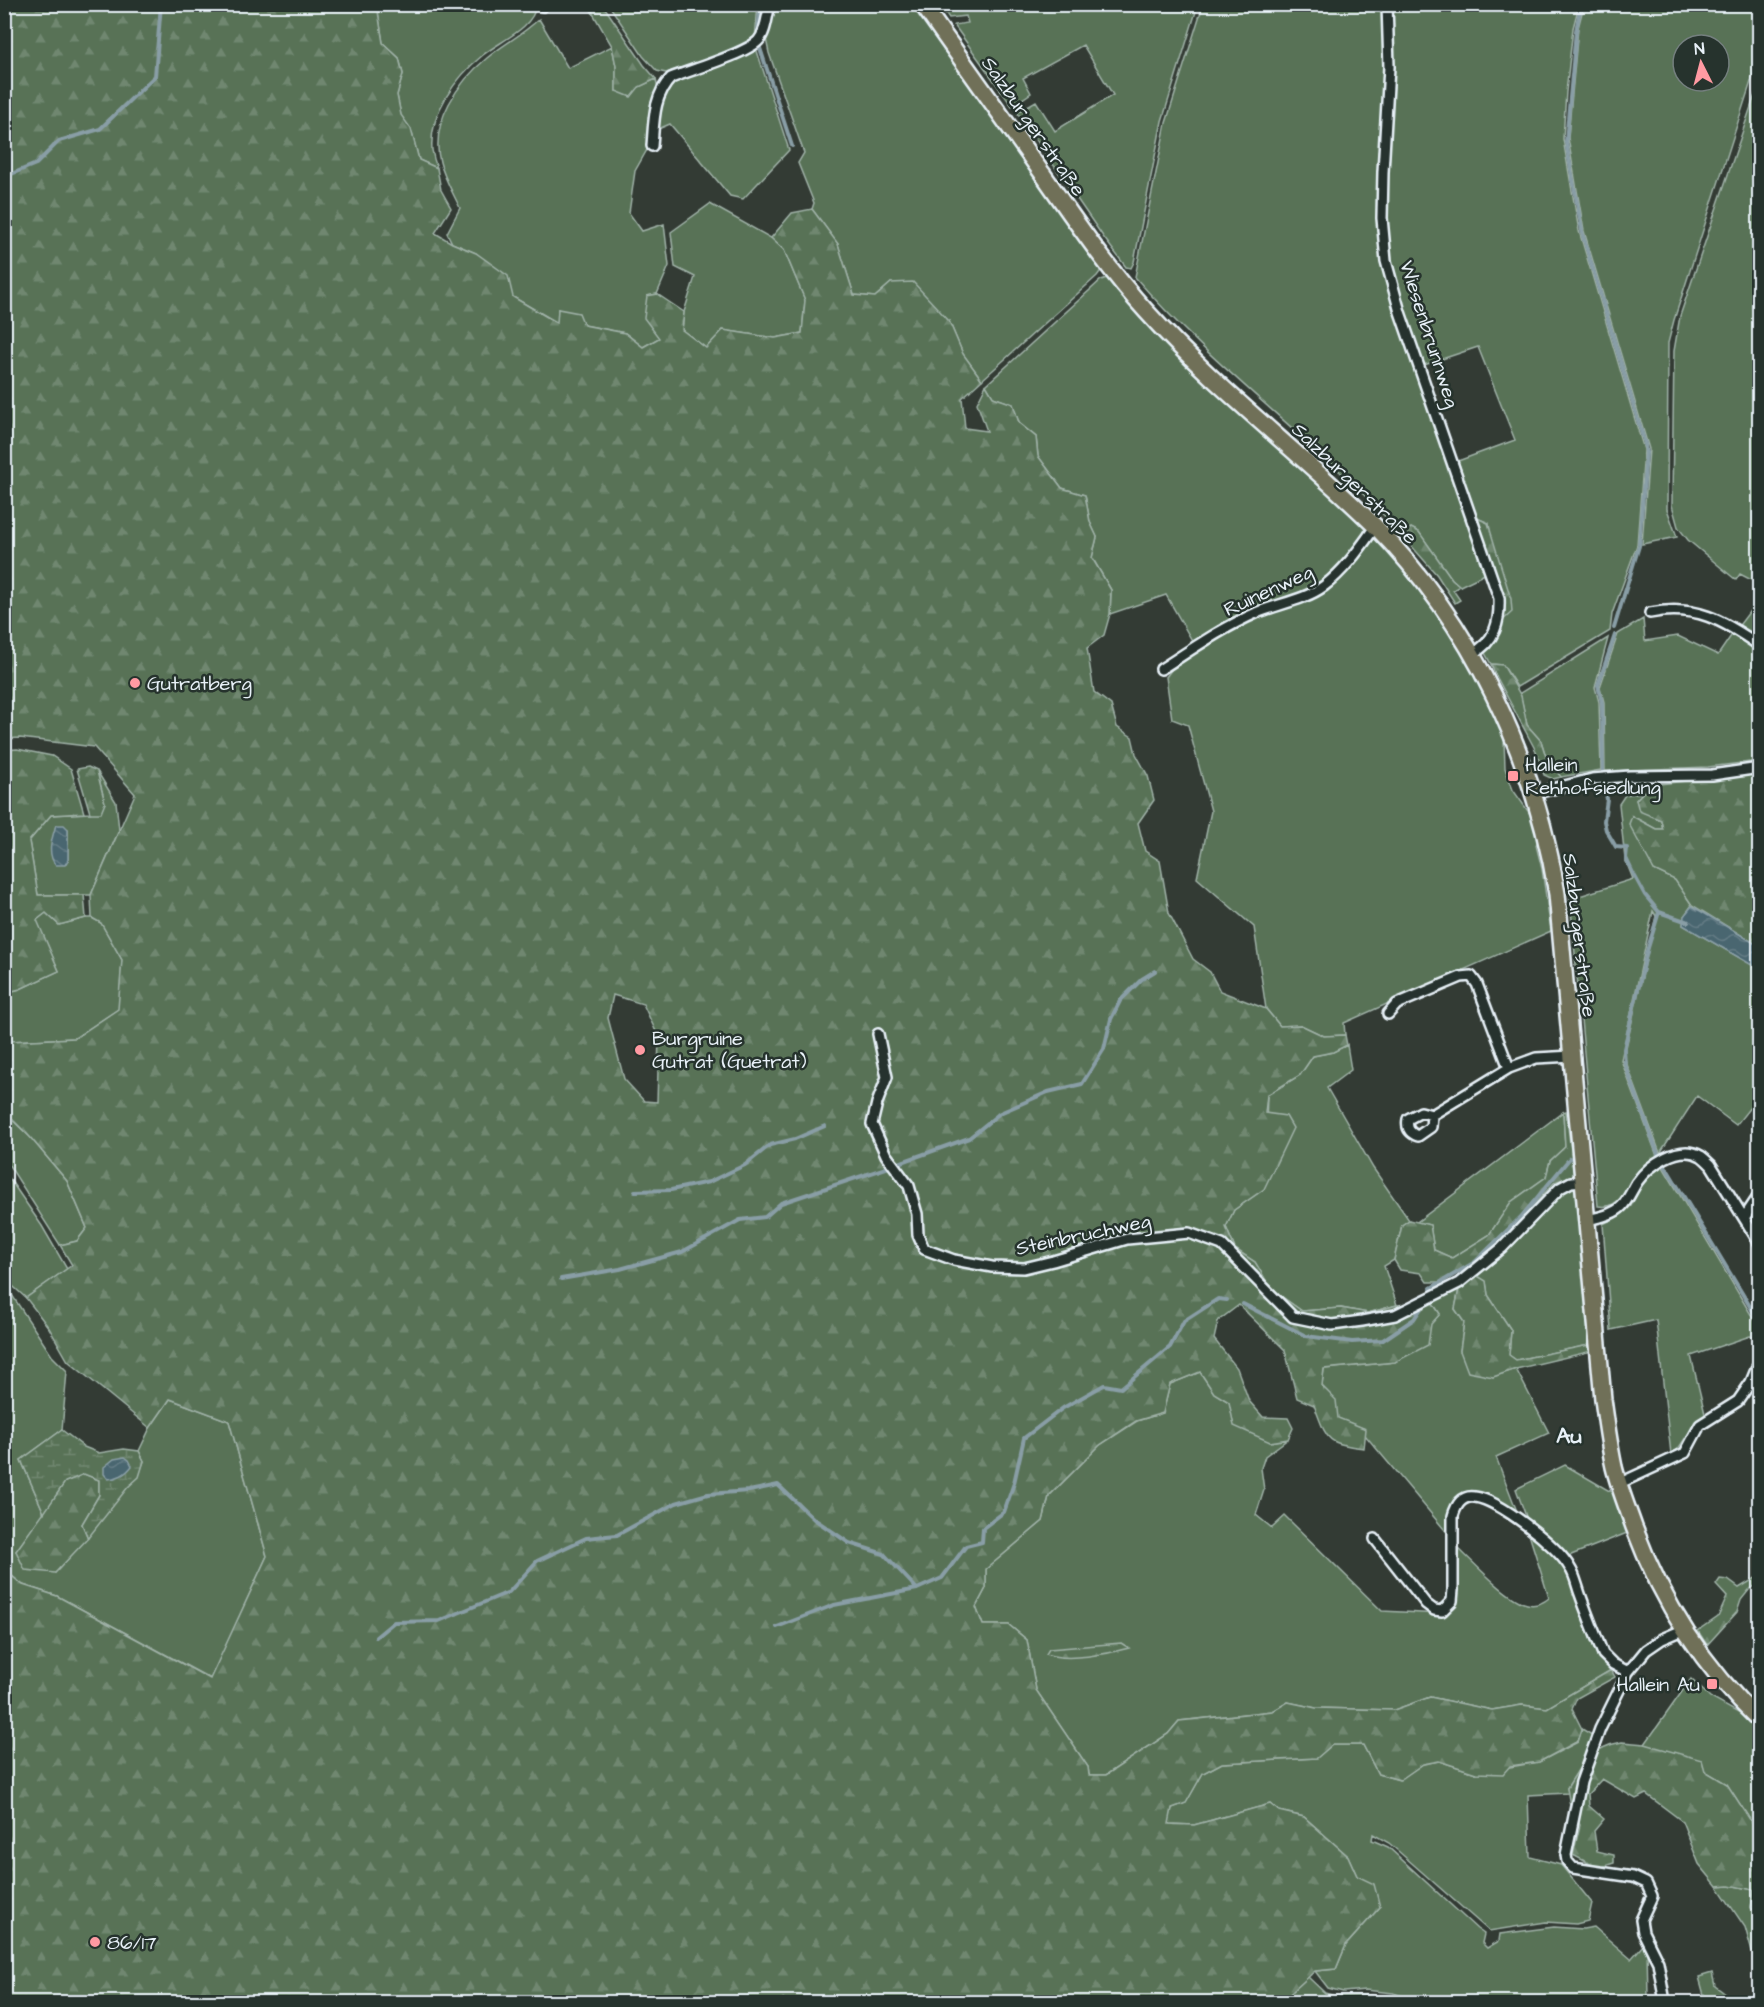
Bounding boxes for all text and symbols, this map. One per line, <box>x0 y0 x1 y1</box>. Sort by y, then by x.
north arrow <box>1671 33 1731 93</box>
text: N <box>1693 38 1706 61</box>
street label: Salzburgerstraße <box>974 51 1092 203</box>
street label: Wiesenbrunnweg <box>1391 257 1466 412</box>
street label: Salzburgerstraße <box>1285 416 1424 552</box>
street label: Ruinenweg <box>1219 558 1318 625</box>
place label: Gutratberg <box>147 670 252 699</box>
marker: Gutratberg <box>128 676 142 690</box>
place label: Hallein Rehhofsiedlung <box>1525 751 1661 803</box>
marker: Hallein Rehhofsiedlung <box>1506 769 1520 783</box>
street label: Salzburgerstraße <box>1554 852 1603 1019</box>
place label: Burgruine Gutrat (Guetrat) <box>652 1025 807 1076</box>
marker: Burgruine Gutrat (Guetrat) <box>633 1043 647 1057</box>
street label: Steinbruchweg <box>1013 1207 1153 1264</box>
district label: Au <box>1556 1421 1582 1452</box>
place label: Hallein Au <box>1617 1671 1700 1699</box>
marker: Hallein Au <box>1705 1677 1719 1691</box>
place label: 86/17 <box>107 1929 156 1957</box>
marker: 86/17 <box>88 1935 102 1949</box>

